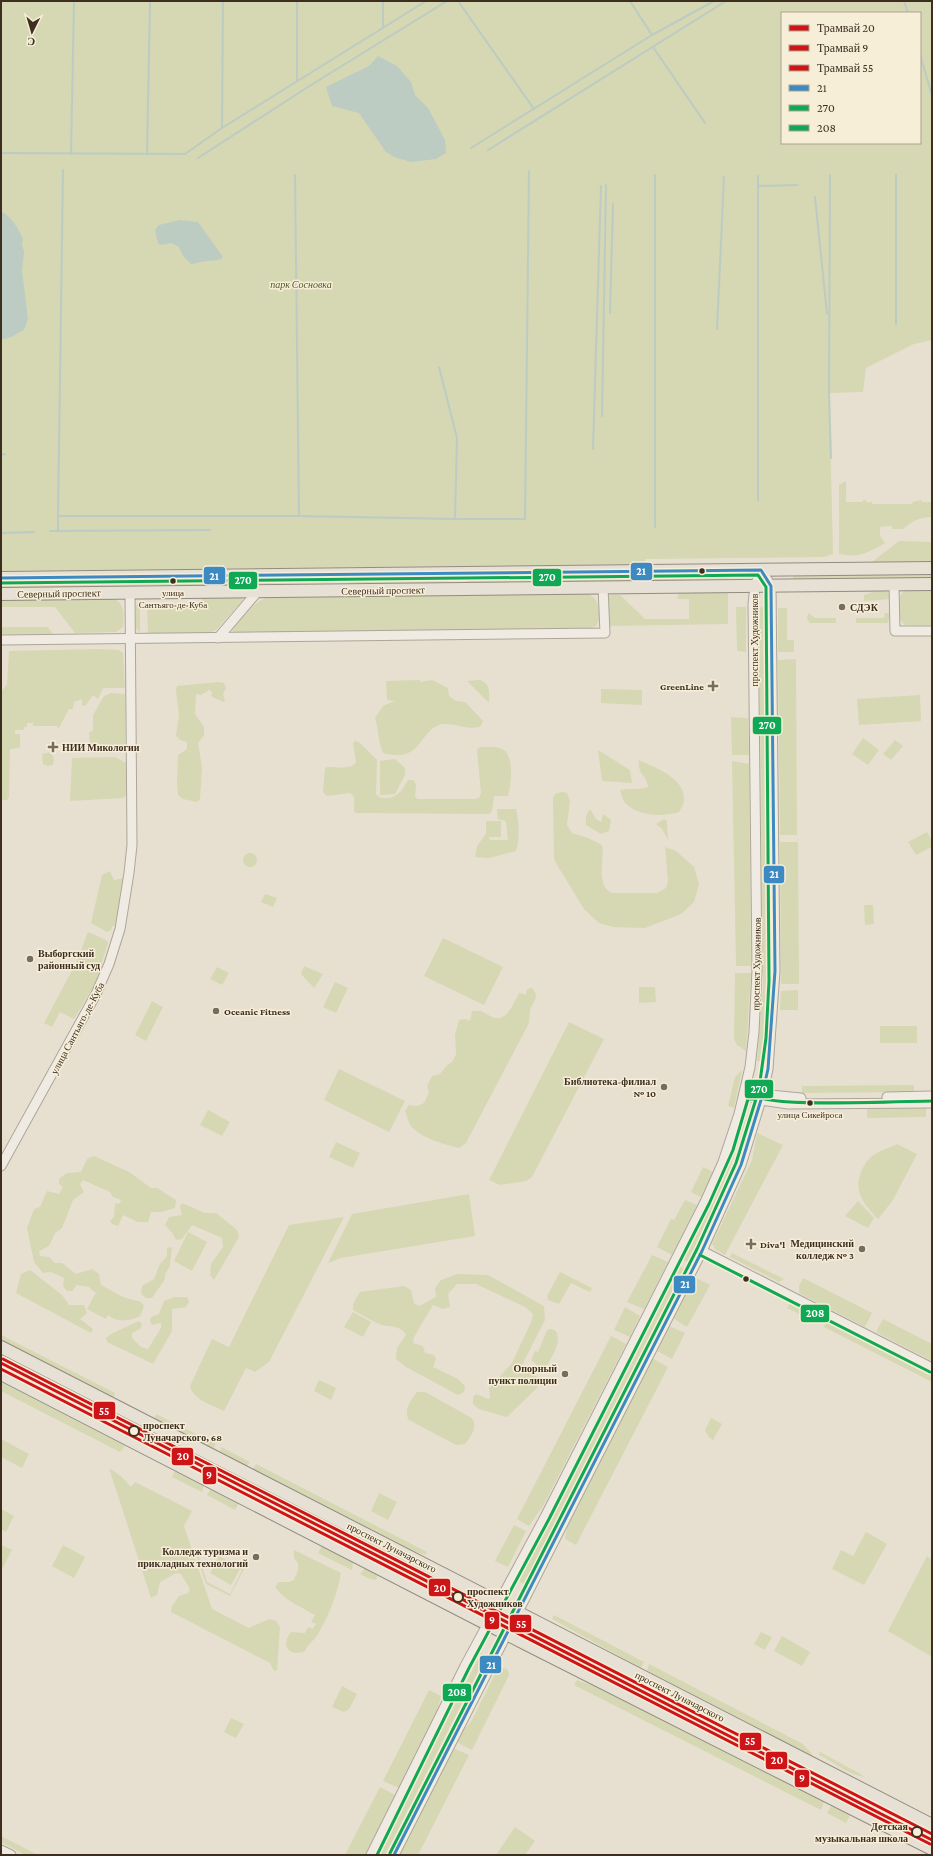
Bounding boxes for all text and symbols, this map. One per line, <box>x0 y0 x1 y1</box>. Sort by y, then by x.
north arrow <box>12 12 52 52</box>
legend <box>781 12 921 144</box>
text: Трамвай 20 <box>817 21 875 35</box>
text: С <box>27 36 36 48</box>
text: Трамвай 9 <box>817 41 868 55</box>
text: Трамвай 55 <box>817 61 874 75</box>
text: 21 <box>817 81 827 95</box>
text: 270 <box>817 101 835 115</box>
text: 208 <box>817 121 836 135</box>
park label: парк Сосновка <box>270 279 332 290</box>
line badge: 21 <box>630 562 653 581</box>
text: 21 <box>636 565 646 577</box>
line badge: 21 <box>203 566 226 585</box>
unlabelled marker <box>697 566 707 576</box>
line badge: 270 <box>532 568 562 587</box>
text: 21 <box>209 570 219 582</box>
line badge: 270 <box>228 571 258 590</box>
text: 270 <box>538 571 556 583</box>
text: 270 <box>234 574 252 586</box>
marker: улица Сантьяго-де-Куба <box>168 576 178 586</box>
street label: Северный проспект <box>341 584 426 597</box>
street label: Северный проспект <box>17 587 102 600</box>
place label: улица Сантьяго-де-Куба <box>139 588 207 610</box>
street label: проспект Художников <box>749 593 760 687</box>
marker: СДЭК <box>837 602 847 612</box>
place label: СДЭК <box>850 602 879 613</box>
marker: GreenLine <box>707 680 719 692</box>
place label: GreenLine <box>660 681 704 692</box>
line badge: 270 <box>752 716 782 735</box>
text: 270 <box>758 719 776 731</box>
marker: НИИ Микологии <box>47 741 59 753</box>
place label: НИИ Микологии <box>62 742 140 753</box>
line badge: 21 <box>763 865 785 884</box>
text: 21 <box>769 868 779 880</box>
street label: проспект Художников <box>750 917 763 1011</box>
place label: Выборгский районный суд <box>38 948 100 971</box>
marker: Выборгский районный суд <box>25 954 35 964</box>
street label: улица Сантьяго-де-Куба <box>49 980 107 1076</box>
marker: Oceanic Fitness <box>211 1006 221 1016</box>
place label: Oceanic Fitness <box>224 1006 290 1017</box>
place label: Библиотека-филиал № 10 <box>564 1076 656 1099</box>
line badge: 270 <box>744 1079 774 1099</box>
marker: Библиотека-филиал № 10 <box>659 1082 669 1092</box>
text: 270 <box>750 1083 768 1095</box>
marker: улица Сикейроса <box>805 1098 815 1108</box>
place label: улица Сикейроса <box>777 1110 843 1120</box>
marker: Diva'l <box>745 1238 757 1250</box>
place label: Медицинский колледж № 3 <box>791 1238 854 1261</box>
place label: Diva'l <box>760 1239 785 1250</box>
marker: Медицинский колледж № 3 <box>857 1244 867 1254</box>
unlabelled marker <box>741 1274 751 1284</box>
line badge: 21 <box>673 1275 696 1294</box>
text: 21 <box>680 1278 690 1290</box>
line badge: 208 <box>800 1304 830 1323</box>
text: 208 <box>806 1307 824 1319</box>
place label: Опорный пункт полиции <box>489 1363 557 1386</box>
marker: Опорный пункт полиции <box>560 1369 570 1379</box>
line badge: 55 <box>93 1401 116 1420</box>
text: 55 <box>99 1405 109 1417</box>
place label: проспект Луначарского, 68 <box>143 1420 222 1443</box>
marker: проспект Луначарского, 68 <box>128 1425 140 1437</box>
line badge: 20 <box>171 1447 194 1466</box>
text: 20 <box>177 1450 189 1462</box>
line badge: 9 <box>202 1466 217 1485</box>
text: 9 <box>206 1469 212 1481</box>
street label: проспект Луначарского <box>345 1520 438 1575</box>
place label: Колледж туризма и прикладных технологий <box>138 1546 248 1569</box>
marker: Колледж туризма и прикладных технологий <box>251 1552 261 1562</box>
line badge: 20 <box>428 1578 451 1597</box>
text: 20 <box>434 1582 446 1594</box>
place label: проспект Художников <box>467 1586 523 1609</box>
marker: проспект Художников <box>452 1591 464 1603</box>
line badge: 9 <box>484 1611 500 1630</box>
text: 9 <box>489 1614 495 1626</box>
line badge: 55 <box>509 1614 532 1633</box>
text: 55 <box>516 1618 526 1630</box>
line badge: 21 <box>479 1655 502 1674</box>
text: 21 <box>486 1659 496 1671</box>
street label: проспект Луначарского <box>633 1669 726 1724</box>
line badge: 208 <box>442 1683 472 1702</box>
text: 208 <box>448 1686 466 1698</box>
line badge: 55 <box>739 1732 762 1751</box>
text: 55 <box>745 1735 755 1747</box>
line badge: 20 <box>765 1751 788 1770</box>
text: 20 <box>771 1754 783 1766</box>
line badge: 9 <box>794 1769 810 1788</box>
text: 9 <box>799 1772 805 1784</box>
place label: Детская музыкальная школа <box>815 1821 909 1844</box>
marker: Детская музыкальная школа <box>911 1826 923 1838</box>

